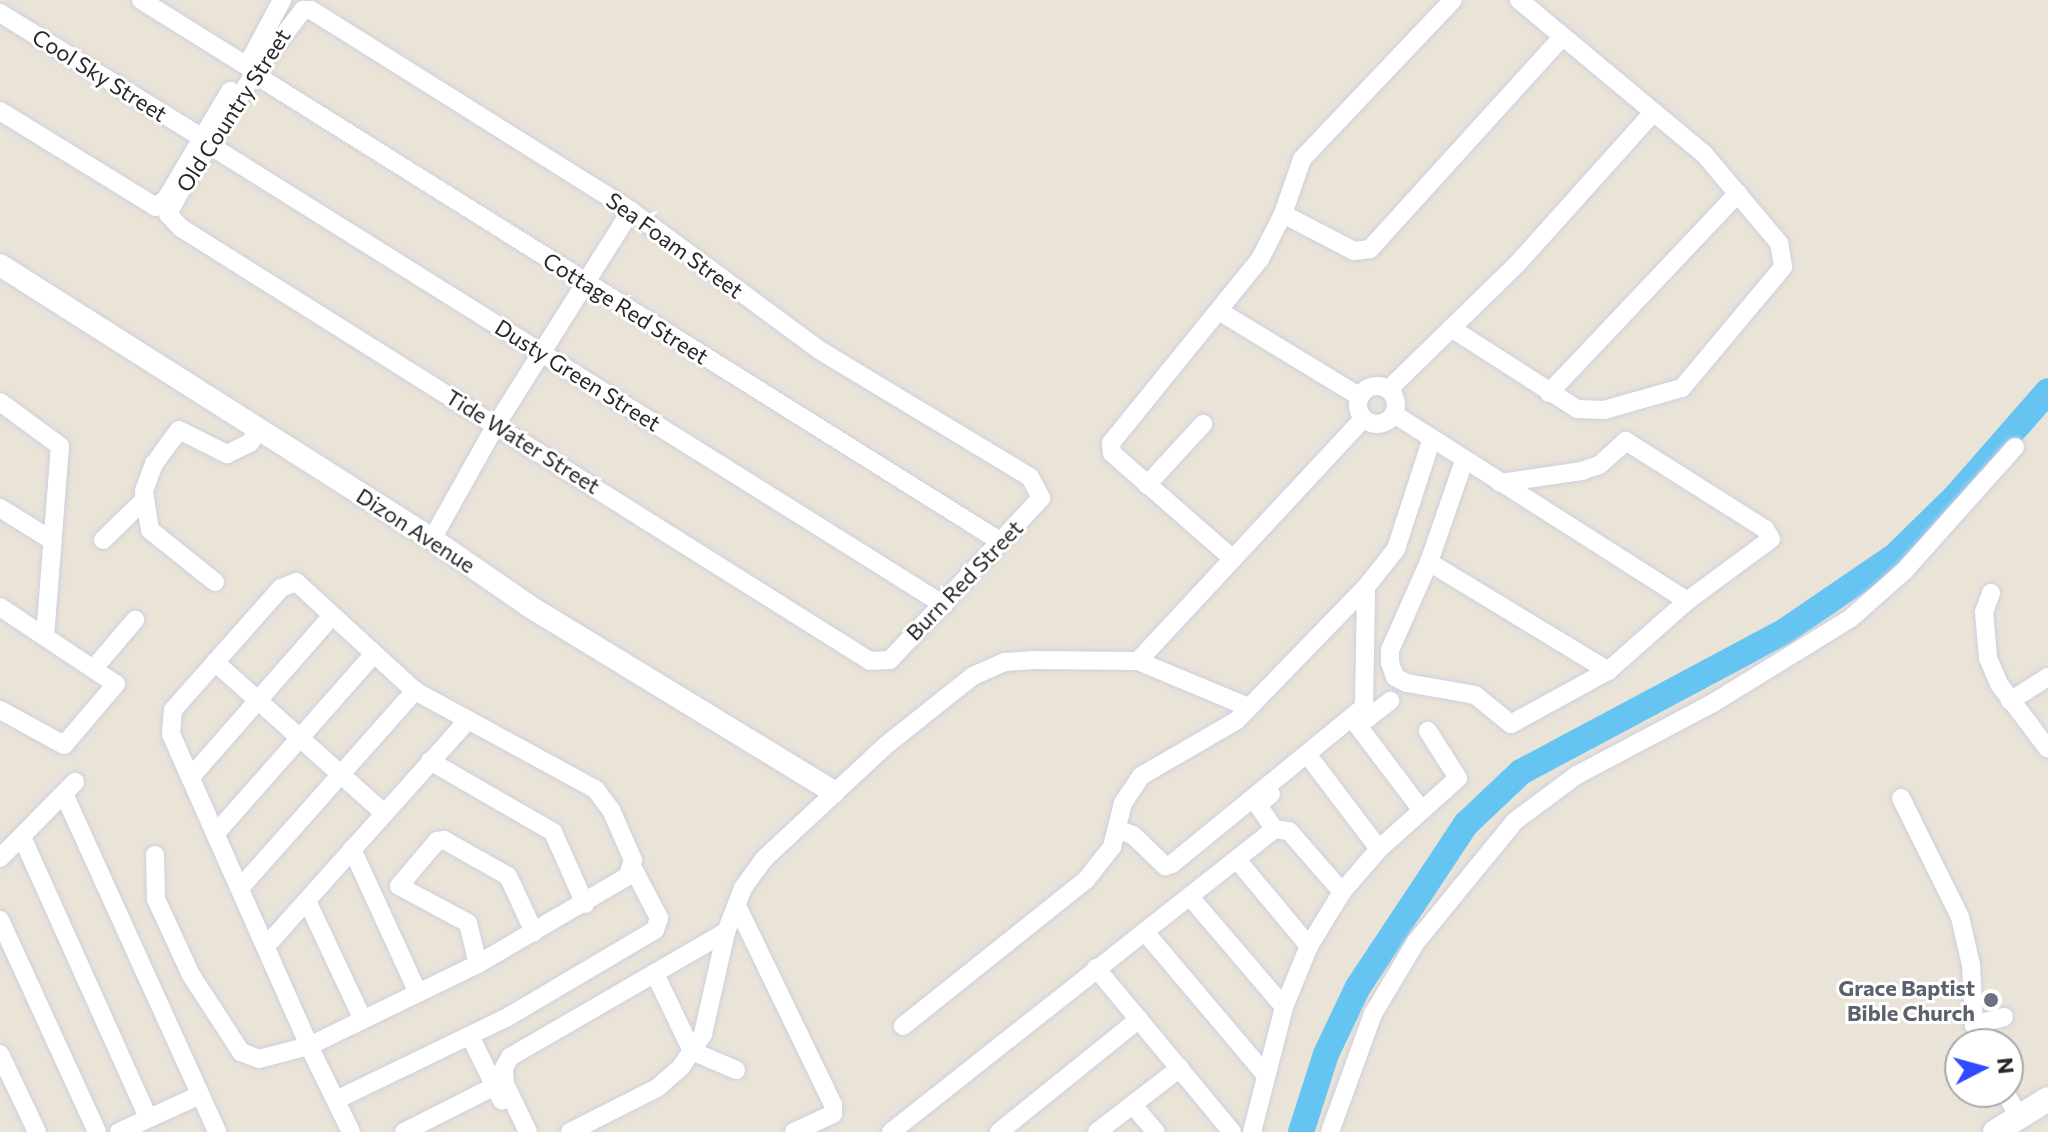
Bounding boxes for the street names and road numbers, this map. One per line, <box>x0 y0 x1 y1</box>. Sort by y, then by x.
street label: Cool Sky Street <box>28 23 172 127</box>
street label: Old Country Street <box>170 23 296 197</box>
street label: Sea Foam Street <box>601 187 749 303</box>
street label: Cottage Red Street <box>539 247 713 369</box>
street label: Dusty Green Street <box>491 314 665 436</box>
street label: Tide Water Street <box>441 383 605 499</box>
street label: Dizon Avenue <box>352 482 480 578</box>
street label: Burn Red Street <box>900 514 1028 646</box>

